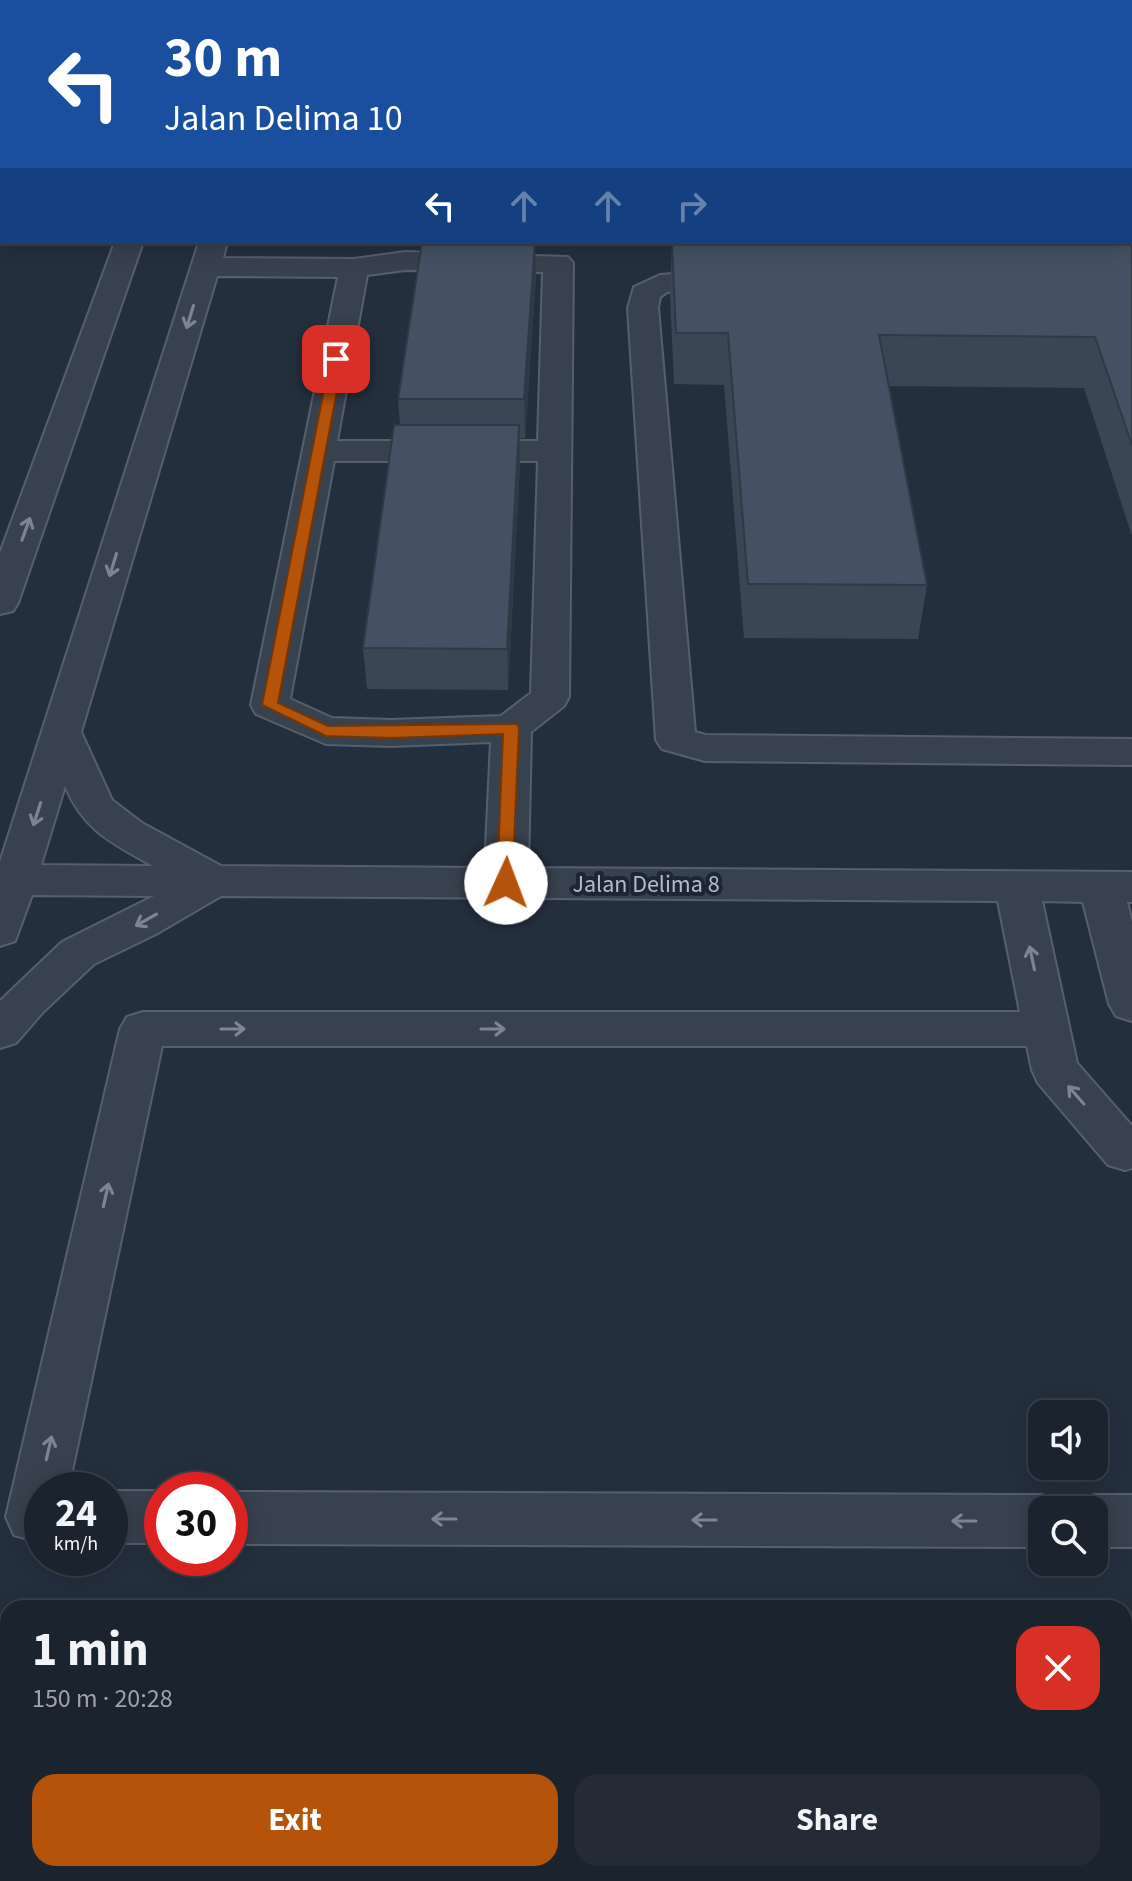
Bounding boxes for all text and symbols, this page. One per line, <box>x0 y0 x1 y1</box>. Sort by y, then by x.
text: 30 m <box>164 19 282 98</box>
icon: left <box>32 32 136 136</box>
text: Jalan Delima 10 <box>164 93 403 144</box>
icon: left <box>418 184 462 228</box>
icon: ahead <box>502 184 546 228</box>
icon: ahead <box>586 184 630 228</box>
icon: right <box>670 184 714 228</box>
one-way arrow <box>182 303 197 329</box>
pin <box>302 325 370 393</box>
icon: arrive <box>314 337 358 381</box>
one-way arrow <box>20 517 35 542</box>
one-way arrow <box>105 553 120 578</box>
one-way arrow <box>28 801 43 826</box>
position arrow <box>464 841 548 925</box>
street label: Jalan Delima 8 <box>572 867 720 902</box>
one-way arrow <box>135 912 158 928</box>
one-way arrow <box>1024 946 1039 971</box>
one-way arrow <box>219 1021 246 1037</box>
one-way arrow <box>479 1021 506 1037</box>
one-way arrow <box>1067 1085 1085 1105</box>
one-way arrow <box>99 1182 114 1208</box>
map controls <box>1028 1400 1108 1576</box>
button: sound <box>1028 1400 1108 1480</box>
one-way arrow <box>42 1436 57 1462</box>
speed limit sign: 30 <box>144 1472 248 1576</box>
text: 24 <box>55 1485 97 1542</box>
button: search <box>1028 1496 1108 1576</box>
one-way arrow <box>431 1511 458 1526</box>
one-way arrow <box>691 1512 718 1527</box>
one-way arrow <box>951 1513 978 1528</box>
text: km/h <box>54 1530 98 1558</box>
text: 1 min <box>32 1616 149 1684</box>
button: close <box>1016 1626 1100 1710</box>
text: 150 m · 20:28 <box>32 1680 173 1717</box>
button: Exit <box>32 1774 558 1866</box>
button: Share <box>574 1774 1100 1866</box>

